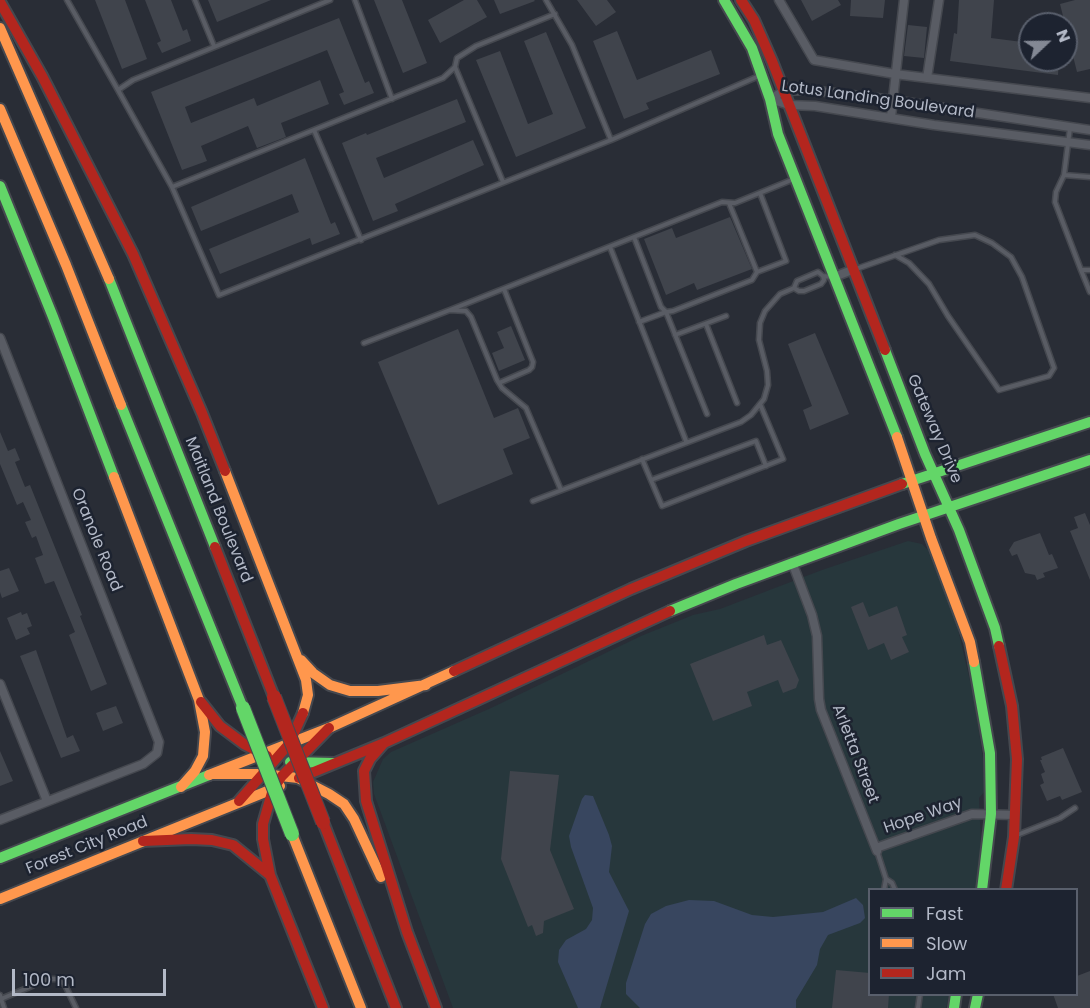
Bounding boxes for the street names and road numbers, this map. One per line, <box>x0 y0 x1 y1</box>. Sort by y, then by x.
street label: Lotus Landing Boulevard <box>780 77 976 123</box>
street label: Gateway Drive <box>902 372 966 486</box>
street label: Maitland Boulevard <box>180 434 256 586</box>
street label: Oranole Road <box>67 486 125 594</box>
street label: Arletta Street <box>827 702 883 806</box>
street label: Hope Way <box>881 794 965 838</box>
street label: Forest City Road <box>23 813 151 879</box>

